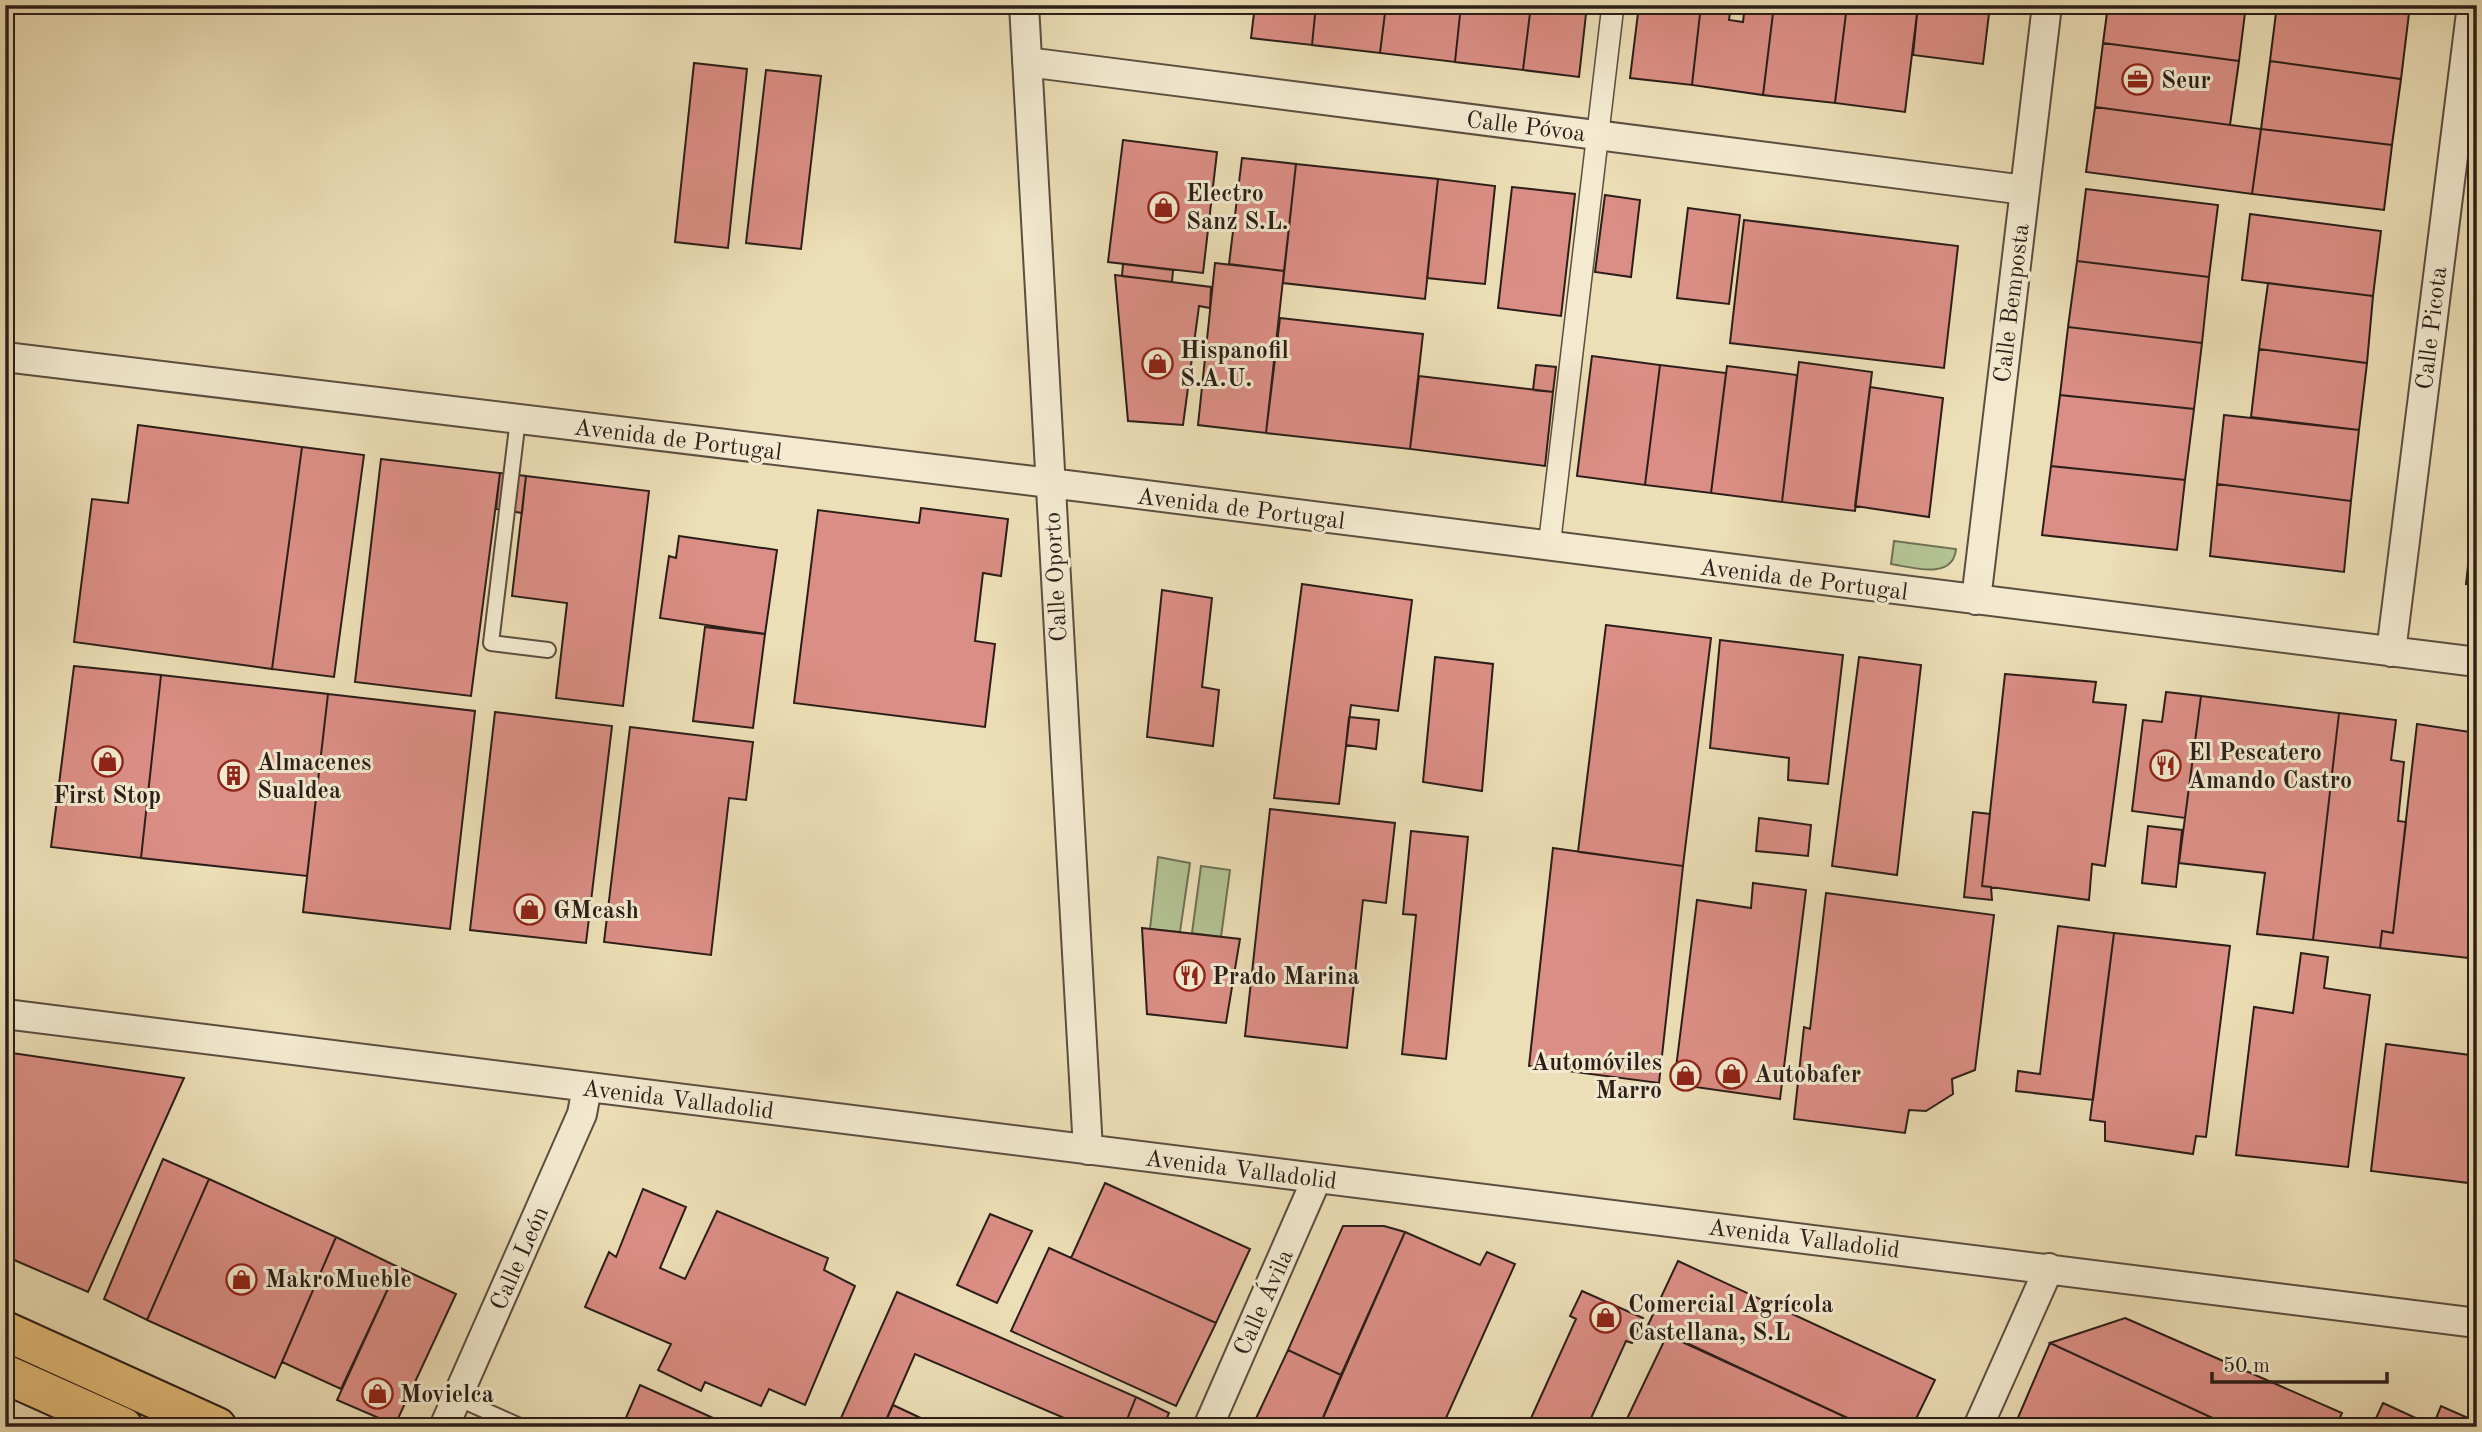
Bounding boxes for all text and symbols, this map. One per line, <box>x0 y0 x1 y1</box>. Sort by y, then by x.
office icon: Seur <box>2121 63 2155 97</box>
place label: Seur <box>2161 70 2211 94</box>
street label: Calle Póvoa <box>1465 109 1587 147</box>
place label: Electro Sanz S.L. <box>1186 183 1289 235</box>
shop icon: Electro Sanz S.L. <box>1146 190 1180 224</box>
street label: Calle Bemposta <box>1991 222 2035 384</box>
street label: Calle Picota <box>2414 265 2452 391</box>
place label: Hispanofil S.A.U. <box>1180 340 1289 392</box>
shop icon: Hispanofil S.A.U. <box>1140 347 1174 381</box>
street label: Avenida de Portugal <box>572 416 783 466</box>
street label: Avenida de Portugal <box>1135 485 1346 535</box>
street label: Calle Oporto <box>1042 511 1072 642</box>
street label: Avenida de Portugal <box>1698 556 1909 606</box>
place label: El Pescatero Amando Castro <box>2188 742 2352 794</box>
shop icon: First Stop <box>90 744 124 778</box>
restaurant icon: El Pescatero Amando Castro <box>2148 749 2182 783</box>
place label: Almacenes Sualdea <box>257 752 371 804</box>
building icon: Almacenes Sualdea <box>217 759 251 793</box>
place label: First Stop <box>53 785 161 809</box>
shop icon: GMcash <box>513 893 547 927</box>
place label: GMcash <box>553 900 639 924</box>
restaurant icon: Prado Marina <box>1172 959 1206 993</box>
place label: Prado Marina <box>1212 966 1360 990</box>
place label: Automóviles Marro <box>1531 1052 1662 1104</box>
shop icon: Autobafer <box>1714 1057 1748 1091</box>
shop icon: Automóviles Marro <box>1668 1059 1702 1093</box>
place label: Autobafer <box>1754 1064 1861 1088</box>
street label: Avenida Valladolid <box>580 1077 775 1125</box>
street label: Avenida Valladolid <box>1143 1147 1338 1195</box>
street label: Calle León <box>487 1203 554 1314</box>
street label: Avenida Valladolid <box>1706 1216 1901 1264</box>
street label: Calle Ávila <box>1227 1245 1299 1359</box>
shop icon: MakroMueble <box>225 1262 259 1296</box>
place label: MakroMueble <box>265 1269 412 1293</box>
place label: Comercial Agrícola Castellana, S.L <box>1628 1294 1833 1346</box>
shop icon: Comercial Agrícola Castellana, S.L <box>1588 1301 1622 1335</box>
scale bar <box>2212 1341 2388 1385</box>
text: 50 m <box>2223 1356 2270 1377</box>
shop icon: Movielca <box>360 1377 394 1411</box>
place label: Movielca <box>400 1384 494 1408</box>

